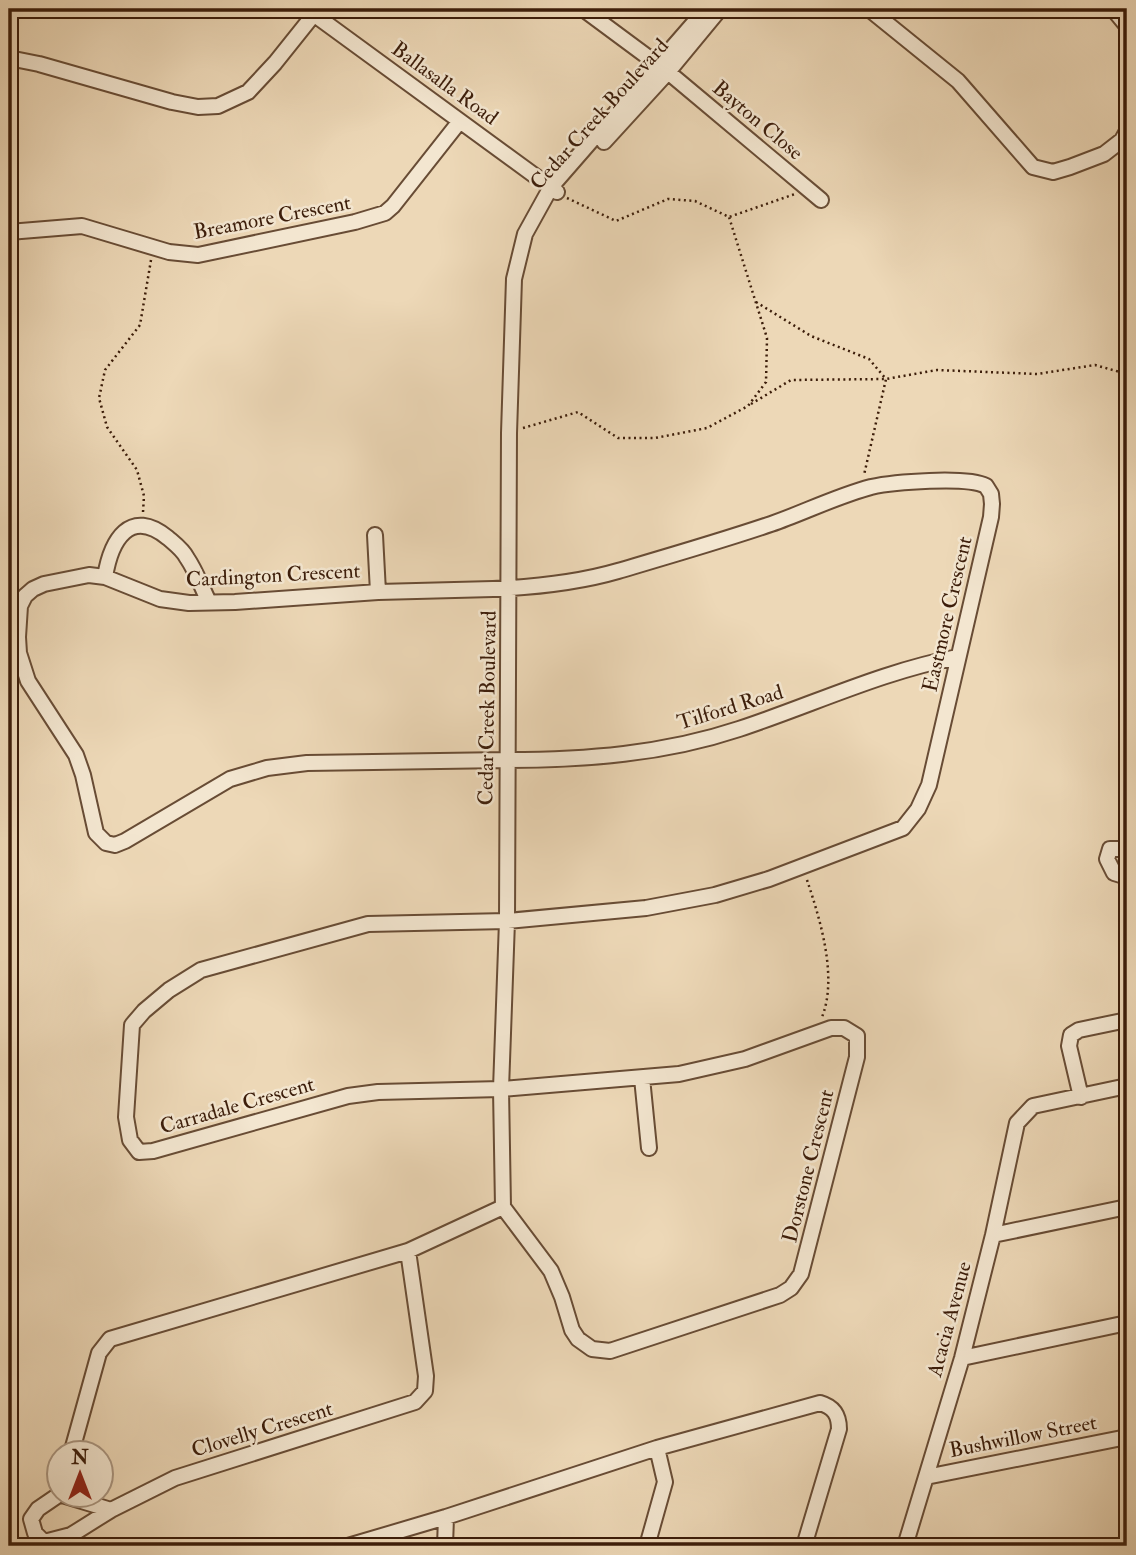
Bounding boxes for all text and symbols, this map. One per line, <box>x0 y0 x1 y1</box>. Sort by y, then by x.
street label: Cedar Creek Boulevard <box>524 32 675 196</box>
street label: Ballasalla Road <box>386 36 504 132</box>
street label: Bayton Close <box>707 75 809 166</box>
street label: Breamore Crescent <box>191 189 353 246</box>
street label: Eastmore Crescent <box>916 534 979 694</box>
street label: Cardington Crescent <box>185 557 361 594</box>
street label: Cedar Creek Boulevard <box>472 610 503 806</box>
street label: Tilford Road <box>674 678 787 736</box>
street label: Carradale Crescent <box>157 1070 318 1140</box>
street label: Dorstone Crescent <box>776 1087 841 1245</box>
street label: Acacia Avenue <box>921 1258 978 1381</box>
street label: Clovelly Crescent <box>188 1395 336 1464</box>
street label: Bushwillow Street <box>947 1409 1099 1464</box>
north arrow <box>46 1440 116 1510</box>
text: N <box>70 1446 89 1470</box>

